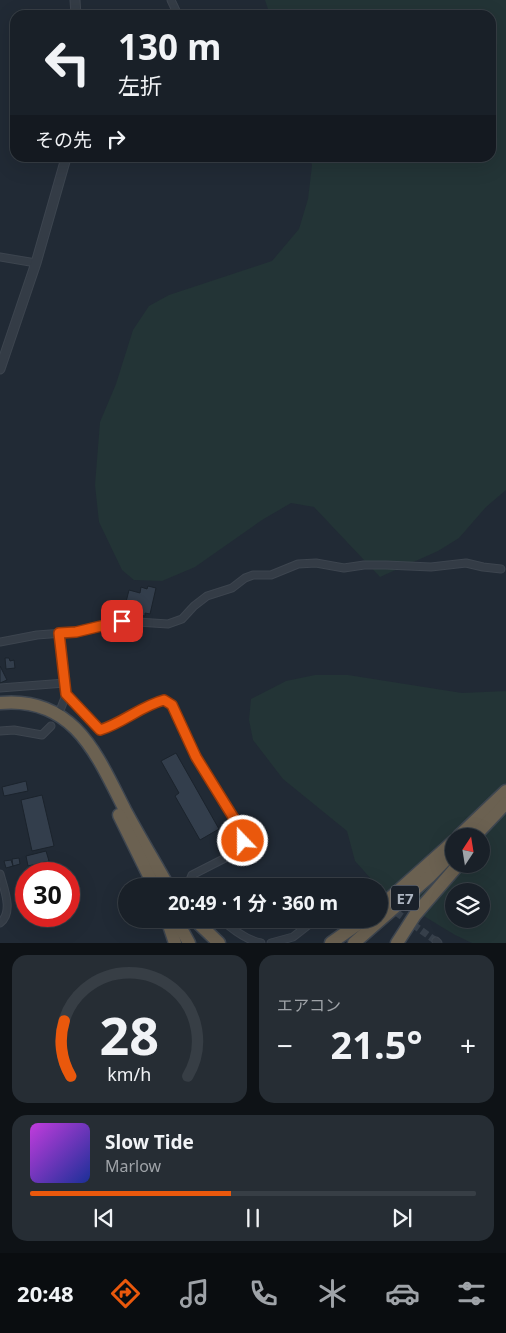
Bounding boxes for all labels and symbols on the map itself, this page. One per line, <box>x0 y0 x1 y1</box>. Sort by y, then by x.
pin <box>101 600 143 642</box>
position arrow <box>216 814 268 866</box>
north arrow <box>445 828 490 872</box>
speed limit sign: 30 <box>15 862 80 927</box>
road number: E7 <box>391 886 419 910</box>

